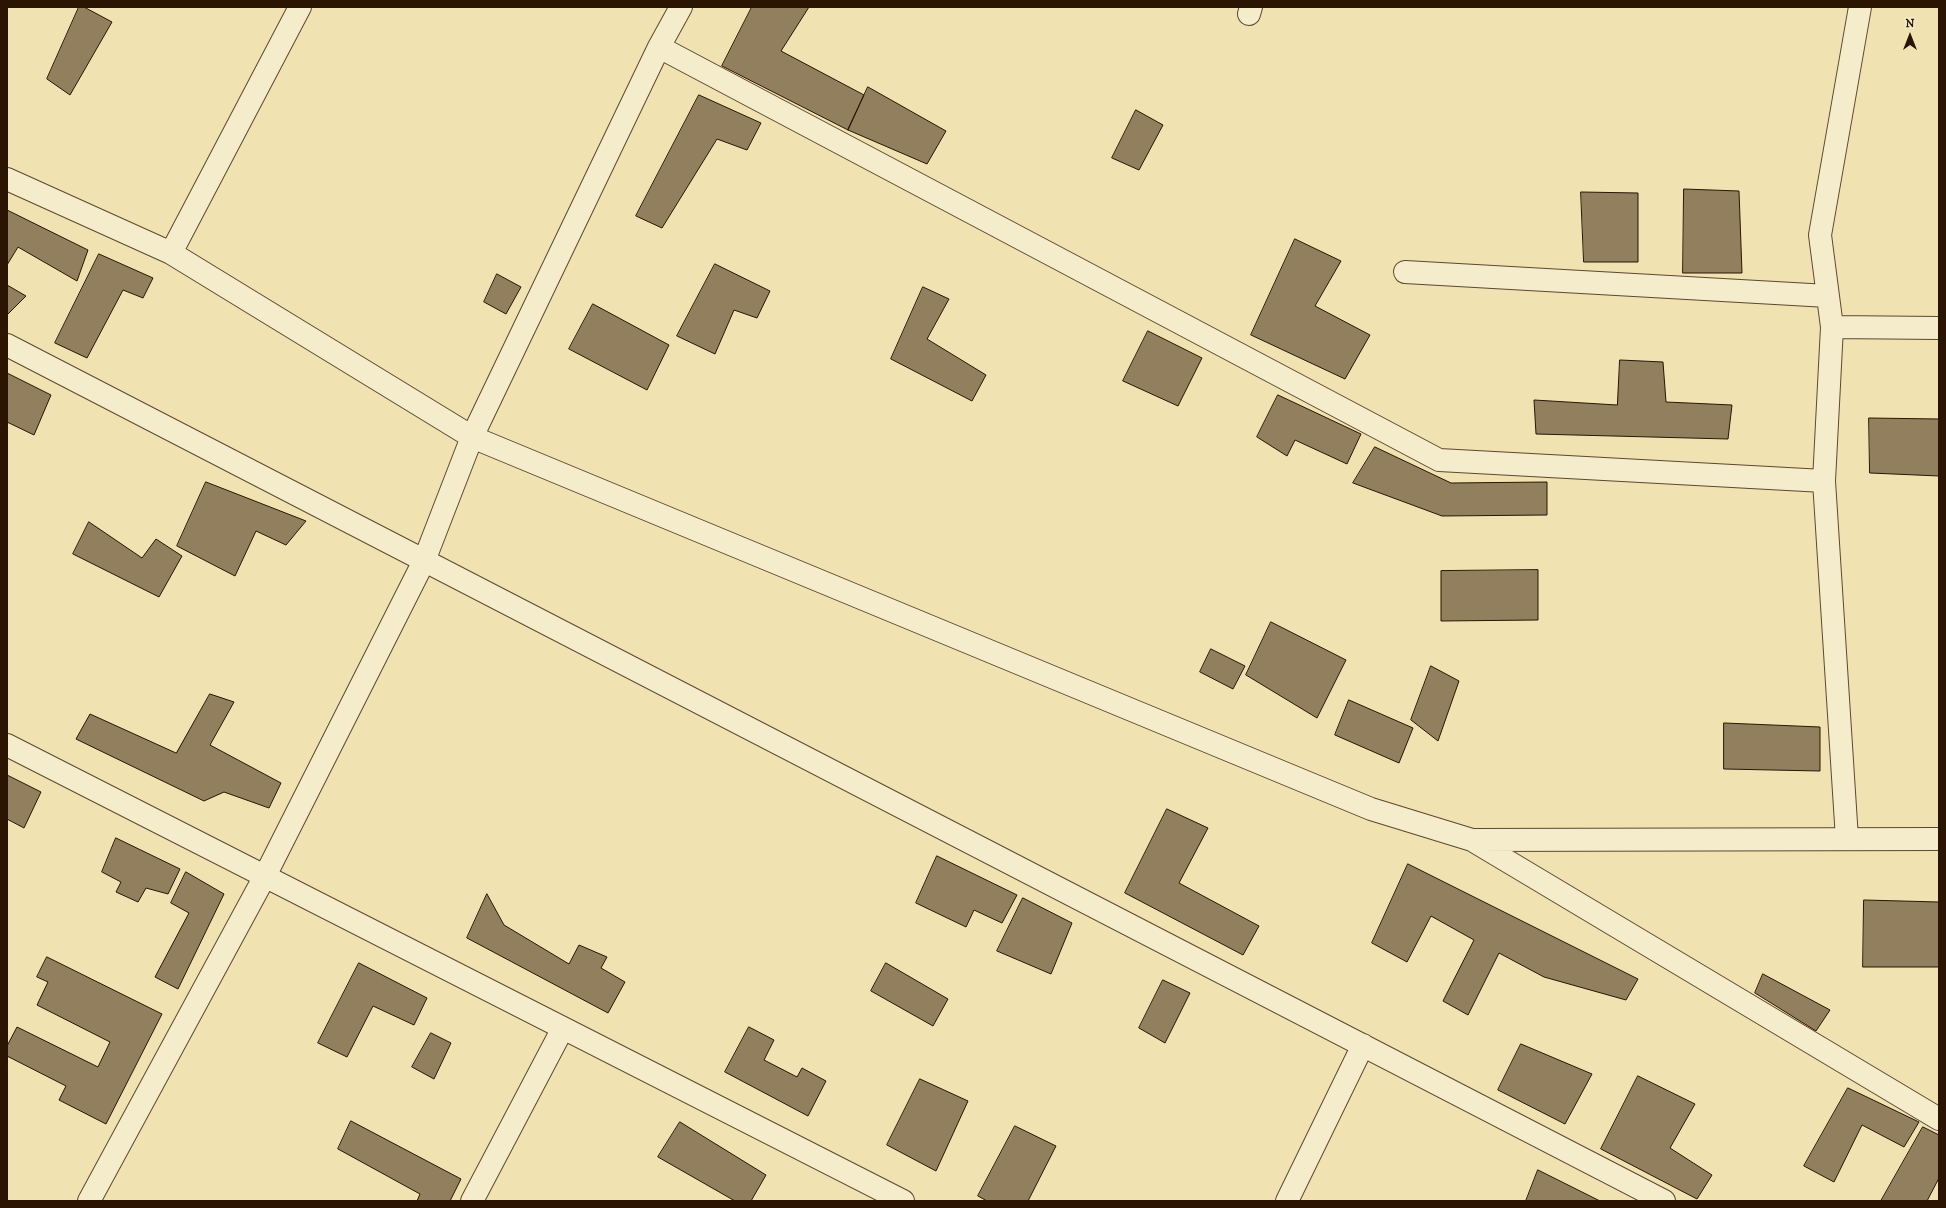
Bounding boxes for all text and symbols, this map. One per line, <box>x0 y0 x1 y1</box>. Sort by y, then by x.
north arrow <box>1890 16 1930 56</box>
text: N <box>1905 17 1915 31</box>

